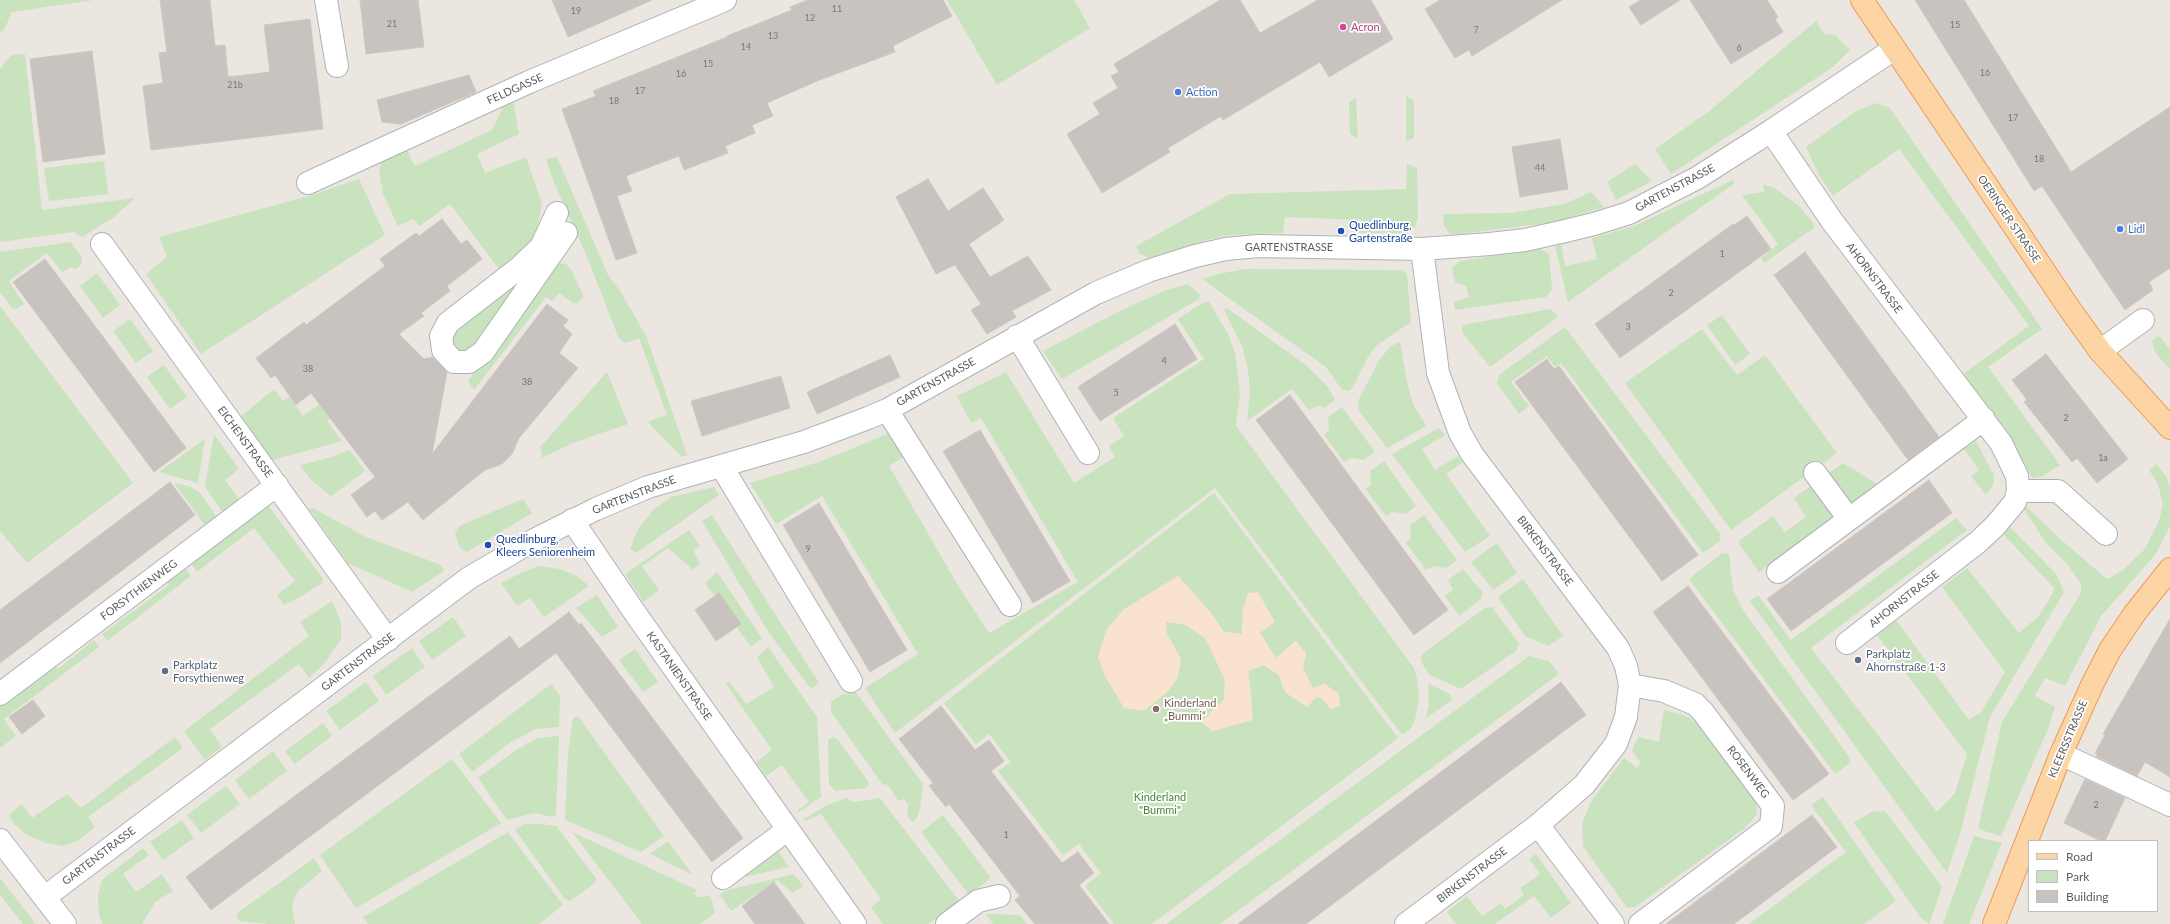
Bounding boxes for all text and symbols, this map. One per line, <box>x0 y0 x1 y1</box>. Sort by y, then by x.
house number: 11 <box>832 4 842 14</box>
house number: 19 <box>571 6 581 16</box>
house number: 12 <box>805 13 815 23</box>
house number: 21 <box>387 19 397 29</box>
place label: Acron <box>1351 20 1380 34</box>
house number: 15 <box>1950 20 1960 30</box>
marker: Acron <box>1338 22 1348 32</box>
house number: 7 <box>1473 25 1479 35</box>
house number: 13 <box>768 31 778 41</box>
house number: 14 <box>741 42 751 52</box>
house number: 6 <box>1736 43 1742 53</box>
house number: 15 <box>703 59 713 69</box>
house number: 16 <box>1980 68 1990 78</box>
house number: 16 <box>676 69 686 79</box>
street label: FELDGASSE <box>485 71 545 107</box>
house number: 21b <box>227 80 243 90</box>
place label: Action <box>1186 85 1218 99</box>
house number: 17 <box>635 86 645 96</box>
marker: Action <box>1173 87 1183 97</box>
house number: 18 <box>609 96 619 106</box>
house number: 17 <box>2008 113 2018 123</box>
house number: 18 <box>2034 154 2044 164</box>
street label: GARTENSTRASSE <box>1633 161 1717 215</box>
house number: 44 <box>1535 163 1545 173</box>
street label: OERINGER STRASSE <box>1975 173 2043 265</box>
place label: Quedlinburg, Gartenstraße <box>1349 218 1413 244</box>
place label: Lidl <box>2128 222 2145 236</box>
marker: Lidl <box>2115 224 2125 234</box>
marker: Quedlinburg, Gartenstraße <box>1336 226 1346 236</box>
street label: GARTENSTRASSE <box>1245 240 1333 254</box>
street label: AHORNSTRASSE <box>1843 240 1905 316</box>
house number: 1 <box>1719 249 1725 259</box>
house number: 2 <box>1668 288 1674 298</box>
house number: 3 <box>1625 322 1631 332</box>
street label: GARTENSTRASSE <box>894 355 978 409</box>
house number: 4 <box>1161 356 1167 366</box>
house number: 38 <box>303 364 313 374</box>
house number: 38 <box>522 377 532 387</box>
house number: 5 <box>1113 388 1119 398</box>
street label: EICHENSTRASSE <box>215 404 275 480</box>
house number: 2 <box>2063 413 2069 423</box>
house number: 1a <box>2098 453 2108 463</box>
street label: GARTENSTRASSE <box>590 473 678 517</box>
street label: BIRKENSTRASSE <box>1514 513 1576 589</box>
place label: Quedlinburg, Kleers Seniorenheim <box>496 532 595 558</box>
marker: Quedlinburg, Kleers Seniorenheim <box>483 540 493 550</box>
house number: 9 <box>805 544 811 554</box>
street label: FORSYTHIENWEG <box>98 557 180 623</box>
street label: AHORNSTRASSE <box>1866 568 1942 630</box>
street label: KASTANIENSTRASSE <box>643 629 715 723</box>
street label: GARTENSTRASSE <box>319 630 397 694</box>
place label: Parkplatz Ahornstraße 1-3 <box>1866 647 1946 673</box>
marker: Parkplatz Ahornstraße 1-3 <box>1853 655 1863 665</box>
place label: Parkplatz Forsythienweg <box>173 658 244 684</box>
marker: Parkplatz Forsythienweg <box>160 666 170 676</box>
place label: Kinderland „Bummi“ <box>1164 696 1216 722</box>
street label: KLEERSSTRASSE <box>2046 698 2090 780</box>
marker: Kinderland „Bummi“ <box>1151 704 1161 714</box>
street label: ROSENWEG <box>1724 743 1772 801</box>
park label: Kinderland "Bummi" <box>1134 790 1186 816</box>
house number: 2 <box>2093 800 2099 810</box>
street label: GARTENSTRASSE <box>60 824 138 888</box>
house number: 1 <box>1003 830 1009 840</box>
legend <box>2028 840 2158 912</box>
street label: BIRKENSTRASSE <box>1434 844 1510 906</box>
text: Road <box>2066 849 2093 864</box>
text: Park <box>2066 869 2089 884</box>
text: Building <box>2066 889 2109 904</box>

